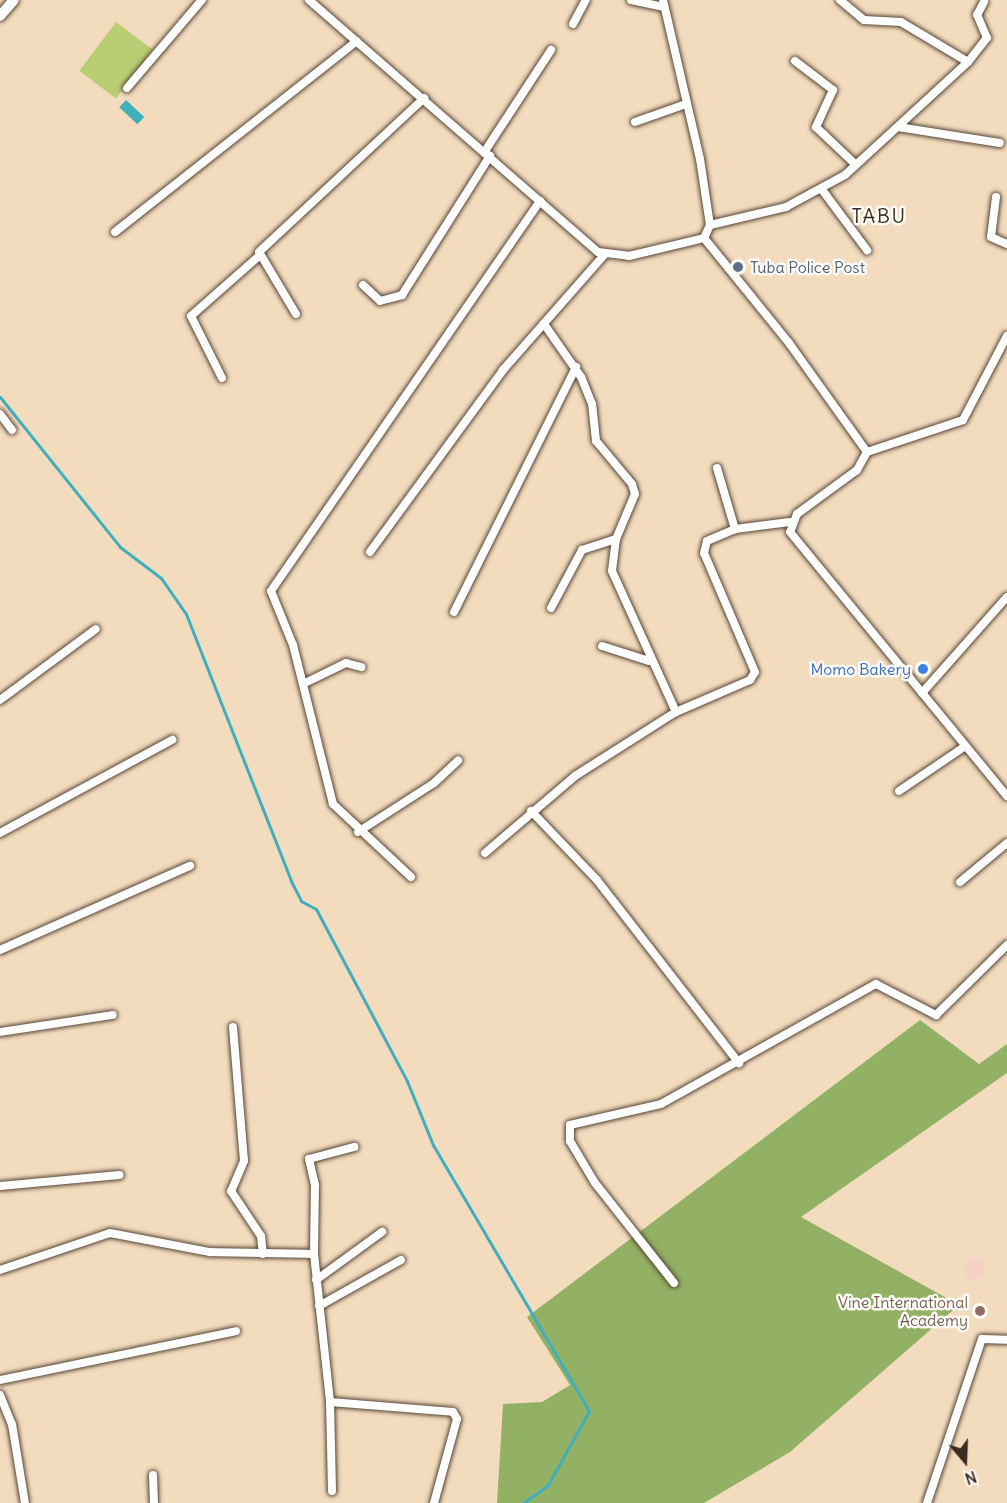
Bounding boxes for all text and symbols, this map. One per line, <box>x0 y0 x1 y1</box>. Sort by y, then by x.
district label: TABU <box>851 203 907 227</box>
place label: Tuba Police Post <box>750 257 865 277</box>
marker: Tuba Police Post <box>731 260 745 274</box>
place label: Momo Bakery <box>810 659 911 679</box>
marker: Momo Bakery <box>916 662 930 676</box>
place label: Vine International Academy <box>838 1292 968 1330</box>
marker: Vine International Academy <box>973 1304 987 1318</box>
north arrow <box>935 1431 995 1491</box>
text: N <box>962 1467 979 1489</box>

